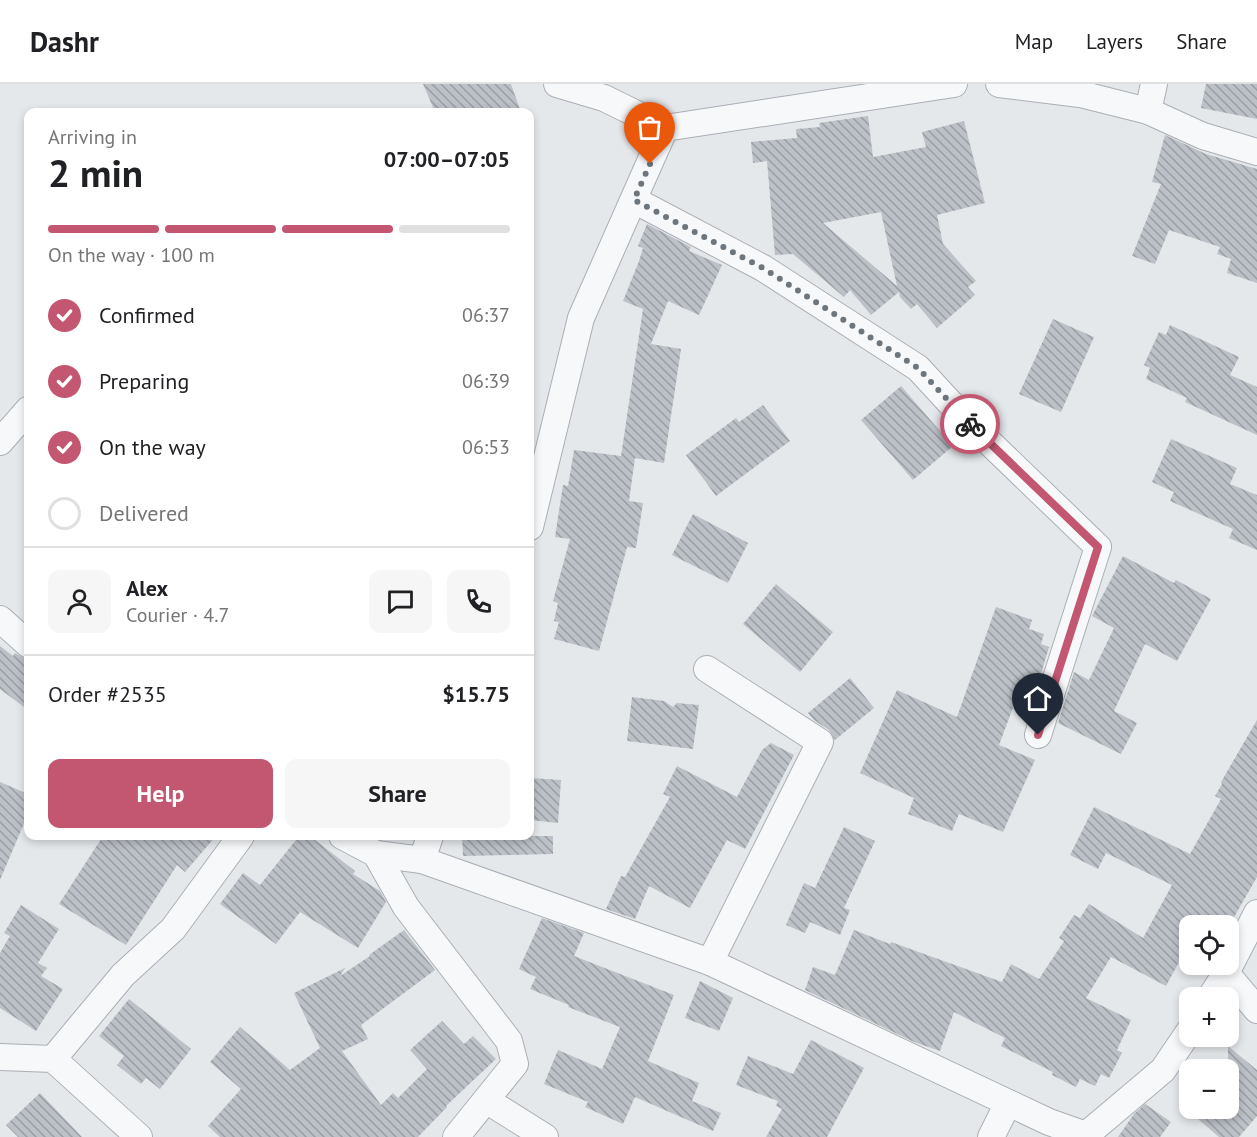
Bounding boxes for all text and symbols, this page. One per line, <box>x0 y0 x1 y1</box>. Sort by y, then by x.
text: Dashr <box>30 23 99 60</box>
text: Map <box>1015 28 1053 55</box>
text: Layers <box>1086 28 1143 55</box>
text: Share <box>1176 28 1227 55</box>
pin <box>624 102 675 164</box>
icon: bag <box>633 111 666 144</box>
text: Arriving in <box>48 124 137 150</box>
text: 07:00–07:05 <box>384 145 510 173</box>
text: 2 min <box>48 147 143 198</box>
text: On the way · 100 m <box>48 242 215 268</box>
icon: check <box>48 299 81 332</box>
text: Confirmed <box>99 301 195 329</box>
text: 06:37 <box>462 302 510 328</box>
icon: check <box>48 365 81 398</box>
text: Preparing <box>99 367 189 395</box>
text: 06:39 <box>462 368 510 394</box>
courier <box>940 394 1000 454</box>
icon: bike <box>954 408 987 441</box>
icon: check <box>48 431 81 464</box>
text: On the way <box>99 433 206 461</box>
text: 06:53 <box>462 434 510 460</box>
text: Delivered <box>99 499 189 527</box>
button: person <box>48 570 111 633</box>
button: chat <box>369 570 432 633</box>
button: phone <box>447 570 510 633</box>
text: Alex <box>126 574 168 602</box>
text: Courier · 4.7 <box>126 602 229 628</box>
pin <box>1012 673 1063 735</box>
text: Order #2535 <box>48 680 167 708</box>
text: $15.75 <box>442 680 510 708</box>
icon: home <box>1021 682 1054 715</box>
button: Help <box>48 759 273 828</box>
button: Share <box>285 759 510 828</box>
map controls <box>1179 915 1239 1119</box>
button: locate <box>1179 915 1239 975</box>
button: + <box>1179 987 1239 1047</box>
button: − <box>1179 1059 1239 1119</box>

